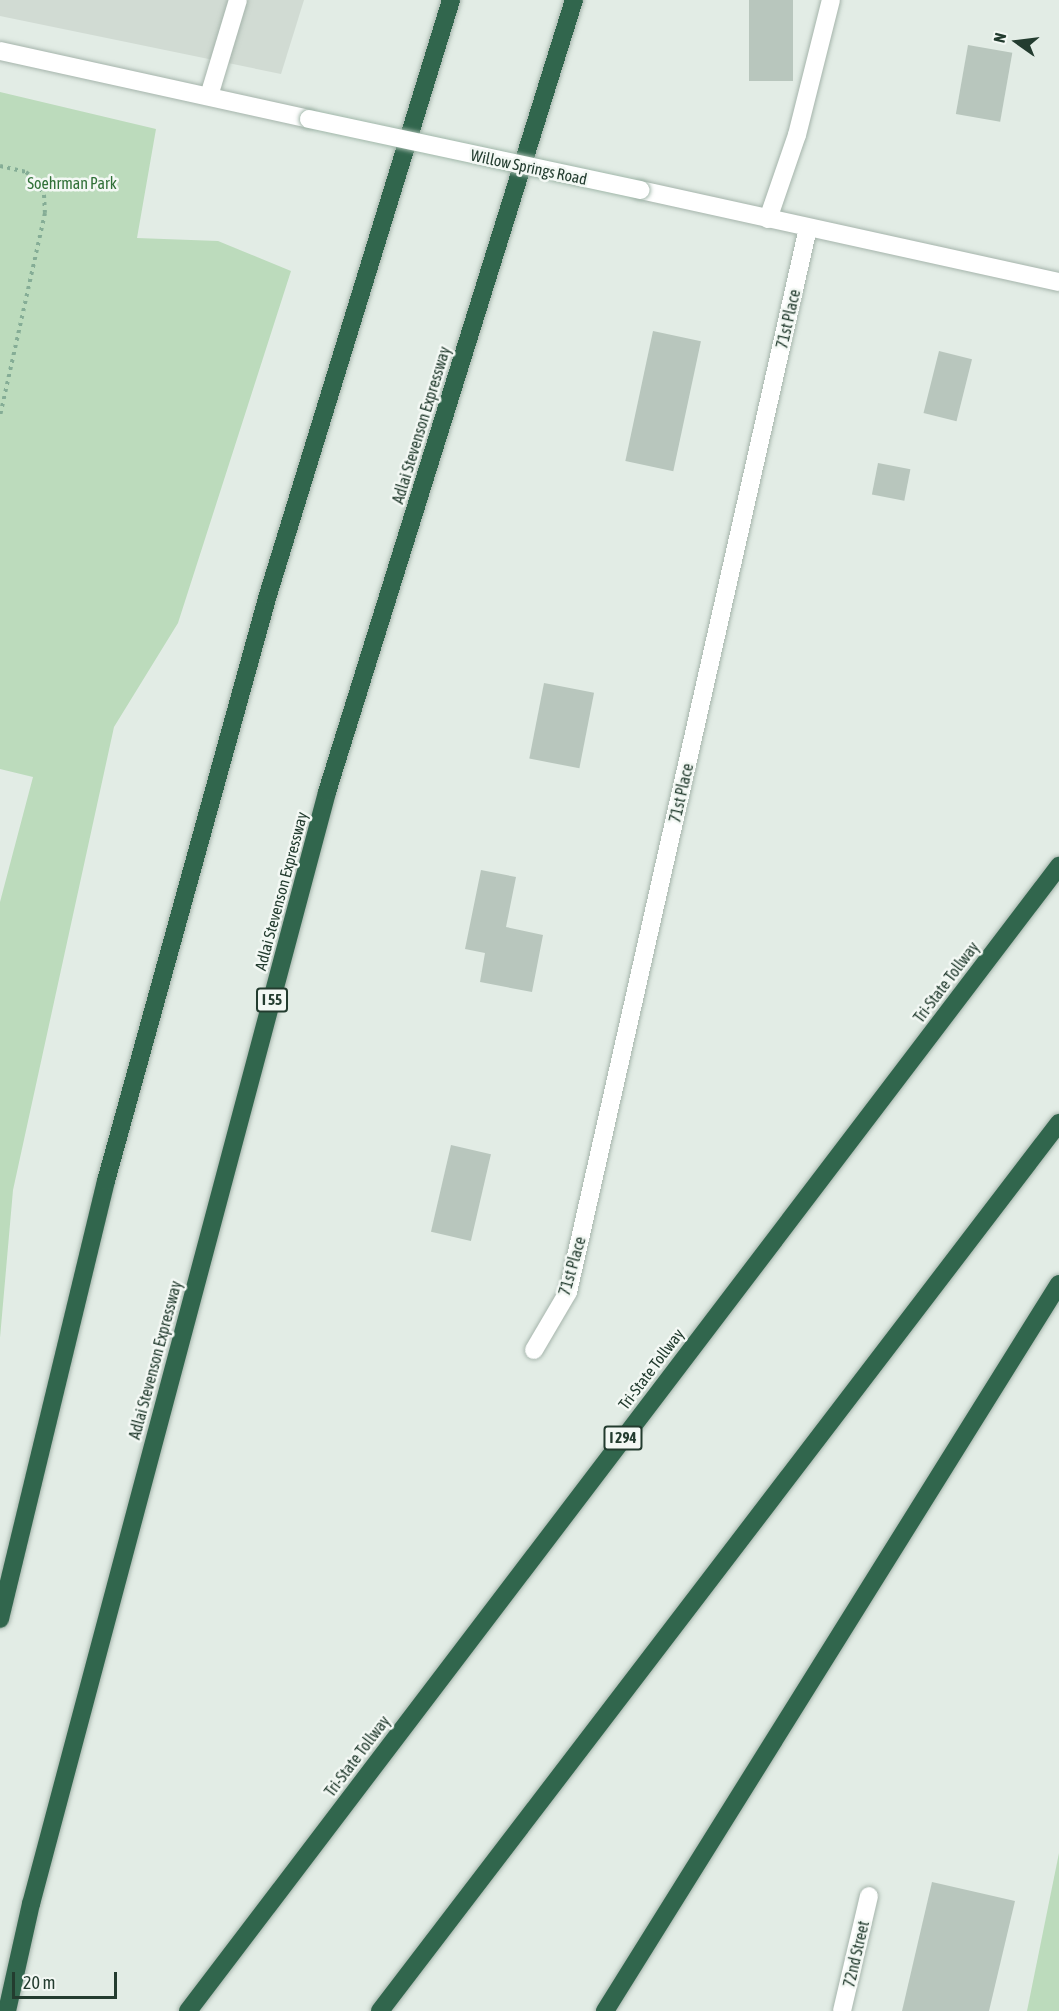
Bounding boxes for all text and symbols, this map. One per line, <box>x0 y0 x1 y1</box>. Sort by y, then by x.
north arrow <box>987 12 1047 72</box>
text: N <box>990 31 1009 44</box>
street label: Willow Springs Road <box>469 145 589 189</box>
park label: Soehrman Park <box>27 173 117 193</box>
street label: 71st Place <box>772 288 804 350</box>
street label: Adlai Stevenson Expressway <box>388 344 454 506</box>
street label: 71st Place <box>665 762 697 824</box>
street label: Adlai Stevenson Expressway <box>251 810 311 972</box>
street label: Tri-State Tollway <box>909 938 983 1026</box>
road number: I 55 <box>256 988 288 1012</box>
street label: 71st Place <box>554 1234 590 1298</box>
street label: Adlai Stevenson Expressway <box>125 1279 185 1441</box>
street label: Tri-State Tollway <box>614 1325 688 1413</box>
road number: I 294 <box>602 1426 644 1450</box>
street label: Tri-State Tollway <box>320 1712 394 1800</box>
street label: 72nd Street <box>839 1919 873 1989</box>
scale bar <box>15 1960 120 1998</box>
text: 20 m <box>23 1972 55 1993</box>

